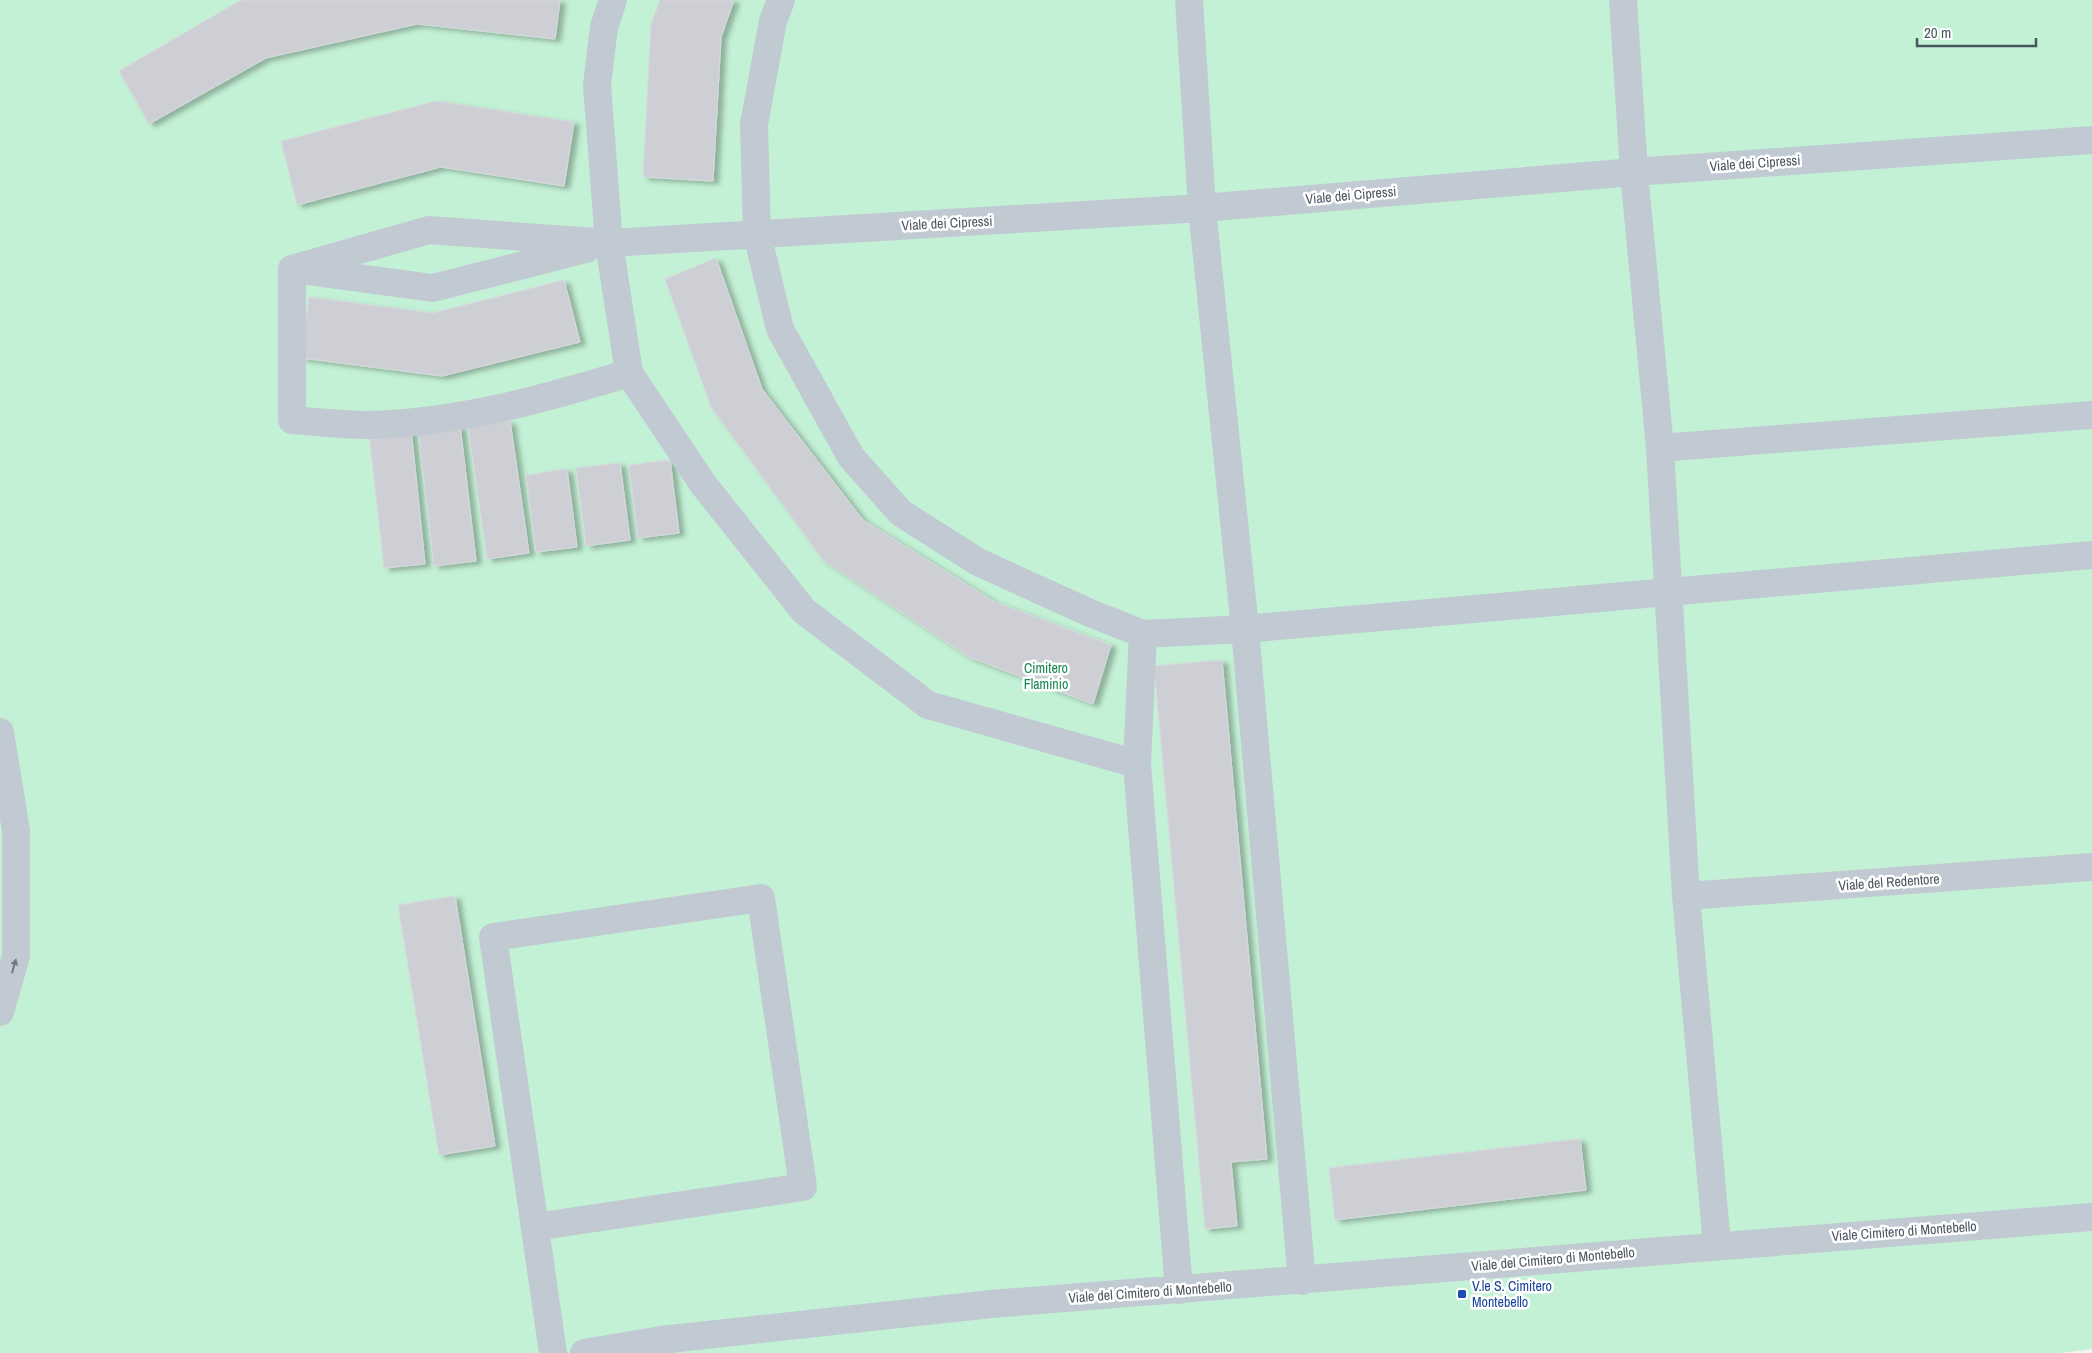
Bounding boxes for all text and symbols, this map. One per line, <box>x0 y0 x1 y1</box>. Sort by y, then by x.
scale bar <box>1917 15 2036 47</box>
text: 20 m <box>1924 22 1951 43</box>
street label: Viale dei Cipressi <box>1709 151 1801 175</box>
street label: Viale dei Cipressi <box>1305 182 1397 208</box>
street label: Viale dei Cipressi <box>901 212 993 234</box>
park label: Cimitero Flaminio <box>1024 659 1068 693</box>
street label: Viale del Redentore <box>1838 869 1940 895</box>
one-way arrow <box>10 958 18 973</box>
street label: Viale Cimitero di Montebello <box>1831 1217 1977 1245</box>
street label: Viale del Cimitero di Montebello <box>1471 1243 1635 1275</box>
street label: Viale del Cimitero di Montebello <box>1068 1277 1232 1307</box>
place label: V.le S. Cimitero Montebello <box>1472 1277 1552 1311</box>
marker: V.le S. Cimitero Montebello <box>1456 1288 1468 1300</box>

